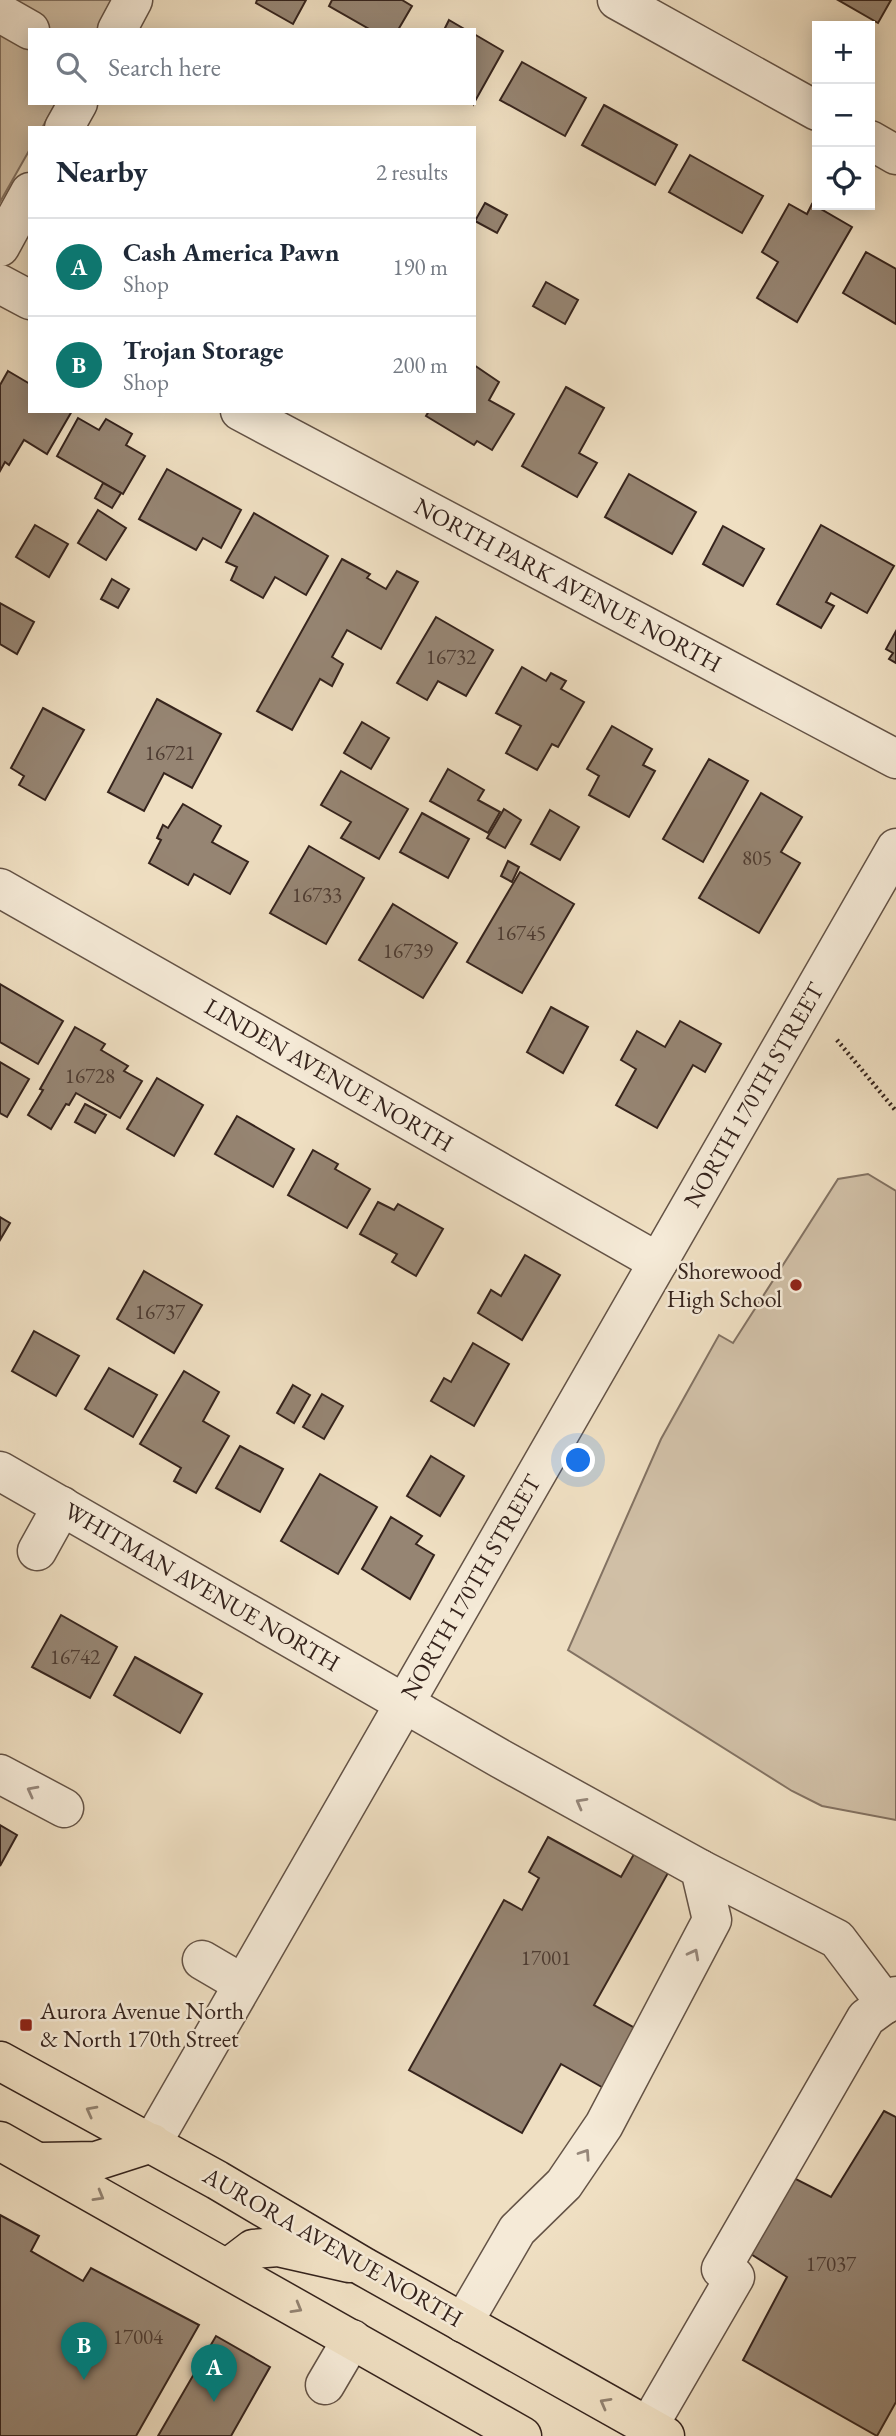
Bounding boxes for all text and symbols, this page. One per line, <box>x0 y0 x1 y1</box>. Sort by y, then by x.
map controls <box>812 21 875 210</box>
button: + <box>812 21 875 84</box>
search box <box>28 28 476 105</box>
icon: search <box>52 48 90 86</box>
text: Search here <box>108 50 221 84</box>
button: − <box>812 84 875 147</box>
button: locate <box>812 147 875 210</box>
text: Nearby <box>56 152 148 191</box>
text: 2 results <box>376 157 448 187</box>
text: Cash America Pawn <box>123 235 340 269</box>
text: A <box>71 252 87 282</box>
text: 190 m <box>392 252 448 282</box>
text: Shop <box>123 269 169 299</box>
text: Trojan Storage <box>123 333 284 367</box>
text: B <box>72 350 86 380</box>
text: 200 m <box>392 350 448 380</box>
text: Shop <box>123 367 169 397</box>
street label: NORTH PARK AVENUE NORTH <box>409 490 727 679</box>
house number: 16732 <box>426 643 476 670</box>
house number: 16721 <box>145 739 195 766</box>
house number: 805 <box>742 844 772 871</box>
house number: 16733 <box>292 881 342 908</box>
house number: 16745 <box>496 919 546 946</box>
house number: 16739 <box>383 937 433 964</box>
street label: NORTH 170TH STREET <box>676 976 831 1213</box>
street label: LINDEN AVENUE NORTH <box>199 991 459 1159</box>
house number: 16728 <box>65 1062 115 1089</box>
place label: Shorewood High School <box>667 1255 783 1314</box>
marker: Shorewood High School <box>788 1277 804 1293</box>
house number: 16737 <box>135 1298 186 1325</box>
your location <box>561 1443 595 1477</box>
street label: NORTH 170TH STREET <box>393 1468 548 1705</box>
street label: WHITMAN AVENUE NORTH <box>59 1495 346 1678</box>
house number: 16742 <box>50 1643 100 1670</box>
one-way arrow <box>27 1785 39 1799</box>
one-way arrow <box>576 1798 588 1811</box>
house number: 17001 <box>521 1944 571 1971</box>
one-way arrow <box>686 1949 700 1962</box>
place label: Aurora Avenue North & North 170th Street <box>39 1995 244 2054</box>
marker: Aurora Avenue North & North 170th Street <box>18 2017 34 2033</box>
one-way arrow <box>86 2106 99 2119</box>
one-way arrow <box>577 2148 590 2161</box>
street label: AURORA AVENUE NORTH <box>197 2159 469 2334</box>
one-way arrow <box>91 2188 104 2201</box>
house number: 17037 <box>806 2250 857 2277</box>
one-way arrow <box>290 2300 303 2313</box>
pin: B <box>61 2322 107 2380</box>
house number: 17004 <box>113 2323 164 2350</box>
pin: A <box>191 2344 237 2402</box>
one-way arrow <box>600 2398 613 2411</box>

